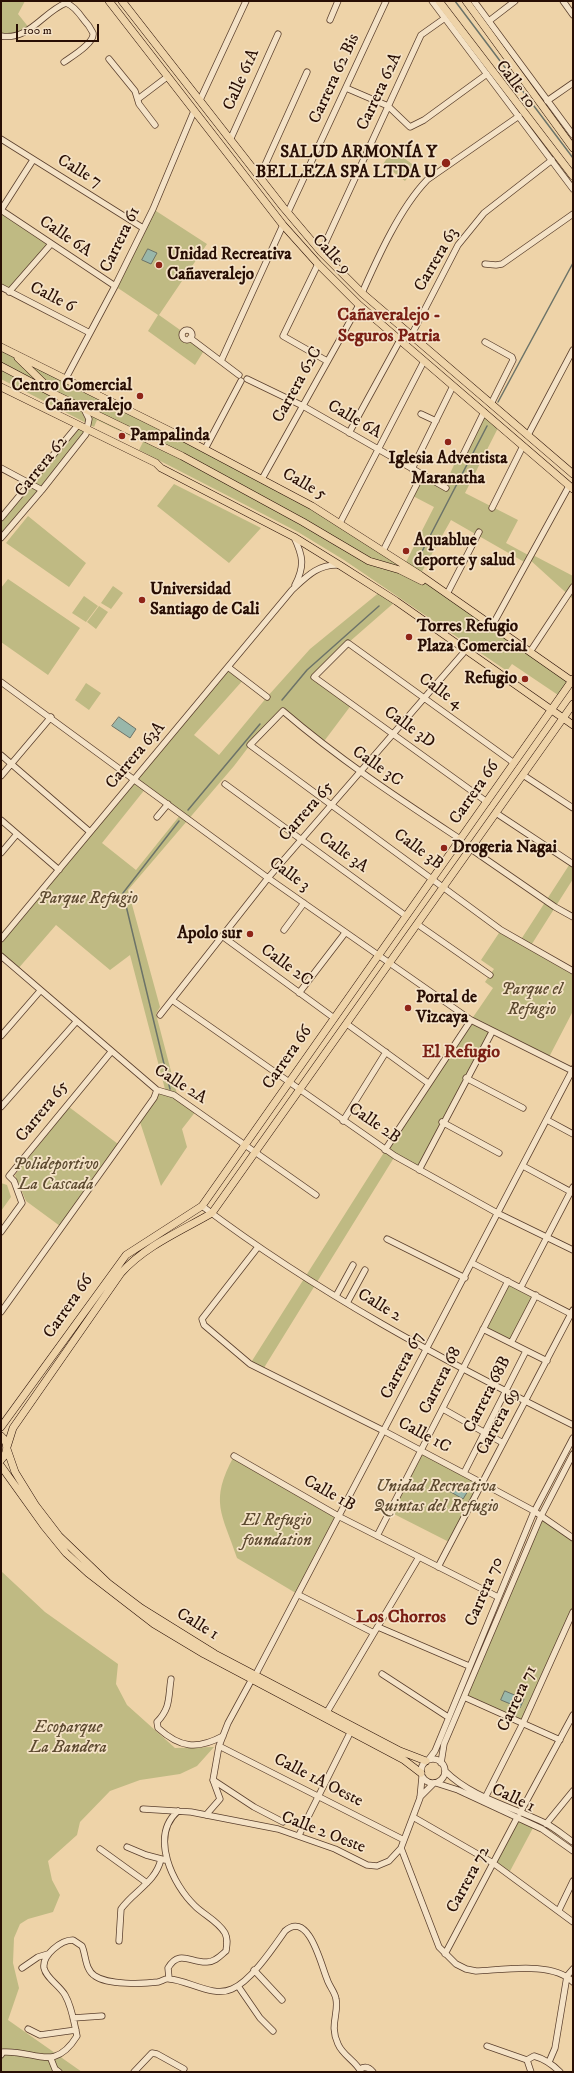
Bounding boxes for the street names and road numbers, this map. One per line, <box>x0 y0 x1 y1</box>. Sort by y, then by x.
street label: Carrera 62 Bis <box>305 31 365 127</box>
street label: Calle 61A <box>219 46 265 114</box>
street label: Carrera 62A <box>353 50 407 134</box>
street label: Calle 10 <box>490 57 540 113</box>
street label: Calle 7 <box>53 151 105 193</box>
street label: Carrera 61 <box>96 204 146 276</box>
street label: Calle 6A <box>35 212 95 262</box>
street label: Carrera 63 <box>411 224 463 296</box>
street label: Calle 9 <box>307 231 355 279</box>
street label: Calle 6 <box>26 278 78 318</box>
street label: Carrera 62C <box>269 343 327 427</box>
street label: Calle 6A <box>323 396 385 444</box>
street label: Carrera 62 <box>11 432 73 502</box>
street label: Calle 5 <box>278 464 330 506</box>
street label: Calle 4 <box>414 669 466 715</box>
street label: Calle 3D <box>379 703 439 753</box>
street label: Carrera 63A <box>102 718 170 794</box>
street label: Calle 3C <box>348 742 406 792</box>
street label: Carrera 66 <box>446 757 504 829</box>
street label: Carrera 65 <box>275 778 339 846</box>
street label: Calle 3B <box>389 825 447 875</box>
street label: Calle 3A <box>314 828 372 878</box>
street label: Calle 3 <box>265 853 313 897</box>
street label: Calle 2C <box>256 940 316 992</box>
street label: Carrera 66 <box>259 1022 317 1094</box>
street label: Calle 2A <box>150 1061 210 1109</box>
street label: Carrera 65 <box>12 1077 74 1147</box>
street label: Calle 2B <box>344 1099 404 1149</box>
street label: Carrera 66 <box>40 1271 98 1343</box>
street label: Calle 2 <box>353 1285 405 1327</box>
street label: Carrera 67 <box>377 1329 429 1403</box>
street label: Carrera 68 <box>415 1344 467 1418</box>
street label: Carrera 68B <box>460 1353 516 1437</box>
street label: Carrera 69 <box>473 1385 525 1459</box>
street label: Calle 1C <box>394 1414 454 1458</box>
street label: Calle 1B <box>299 1471 359 1517</box>
street label: Carrera 70 <box>461 1554 509 1630</box>
street label: Calle 1 <box>172 1605 222 1645</box>
street label: Carrera 71 <box>494 1663 542 1735</box>
street label: Calle 1A Oeste <box>270 1750 366 1812</box>
street label: Calle 1 <box>488 1780 538 1818</box>
street label: Calle 2 Oeste <box>278 1808 368 1858</box>
street label: Carrera 72 <box>443 1843 495 1917</box>

